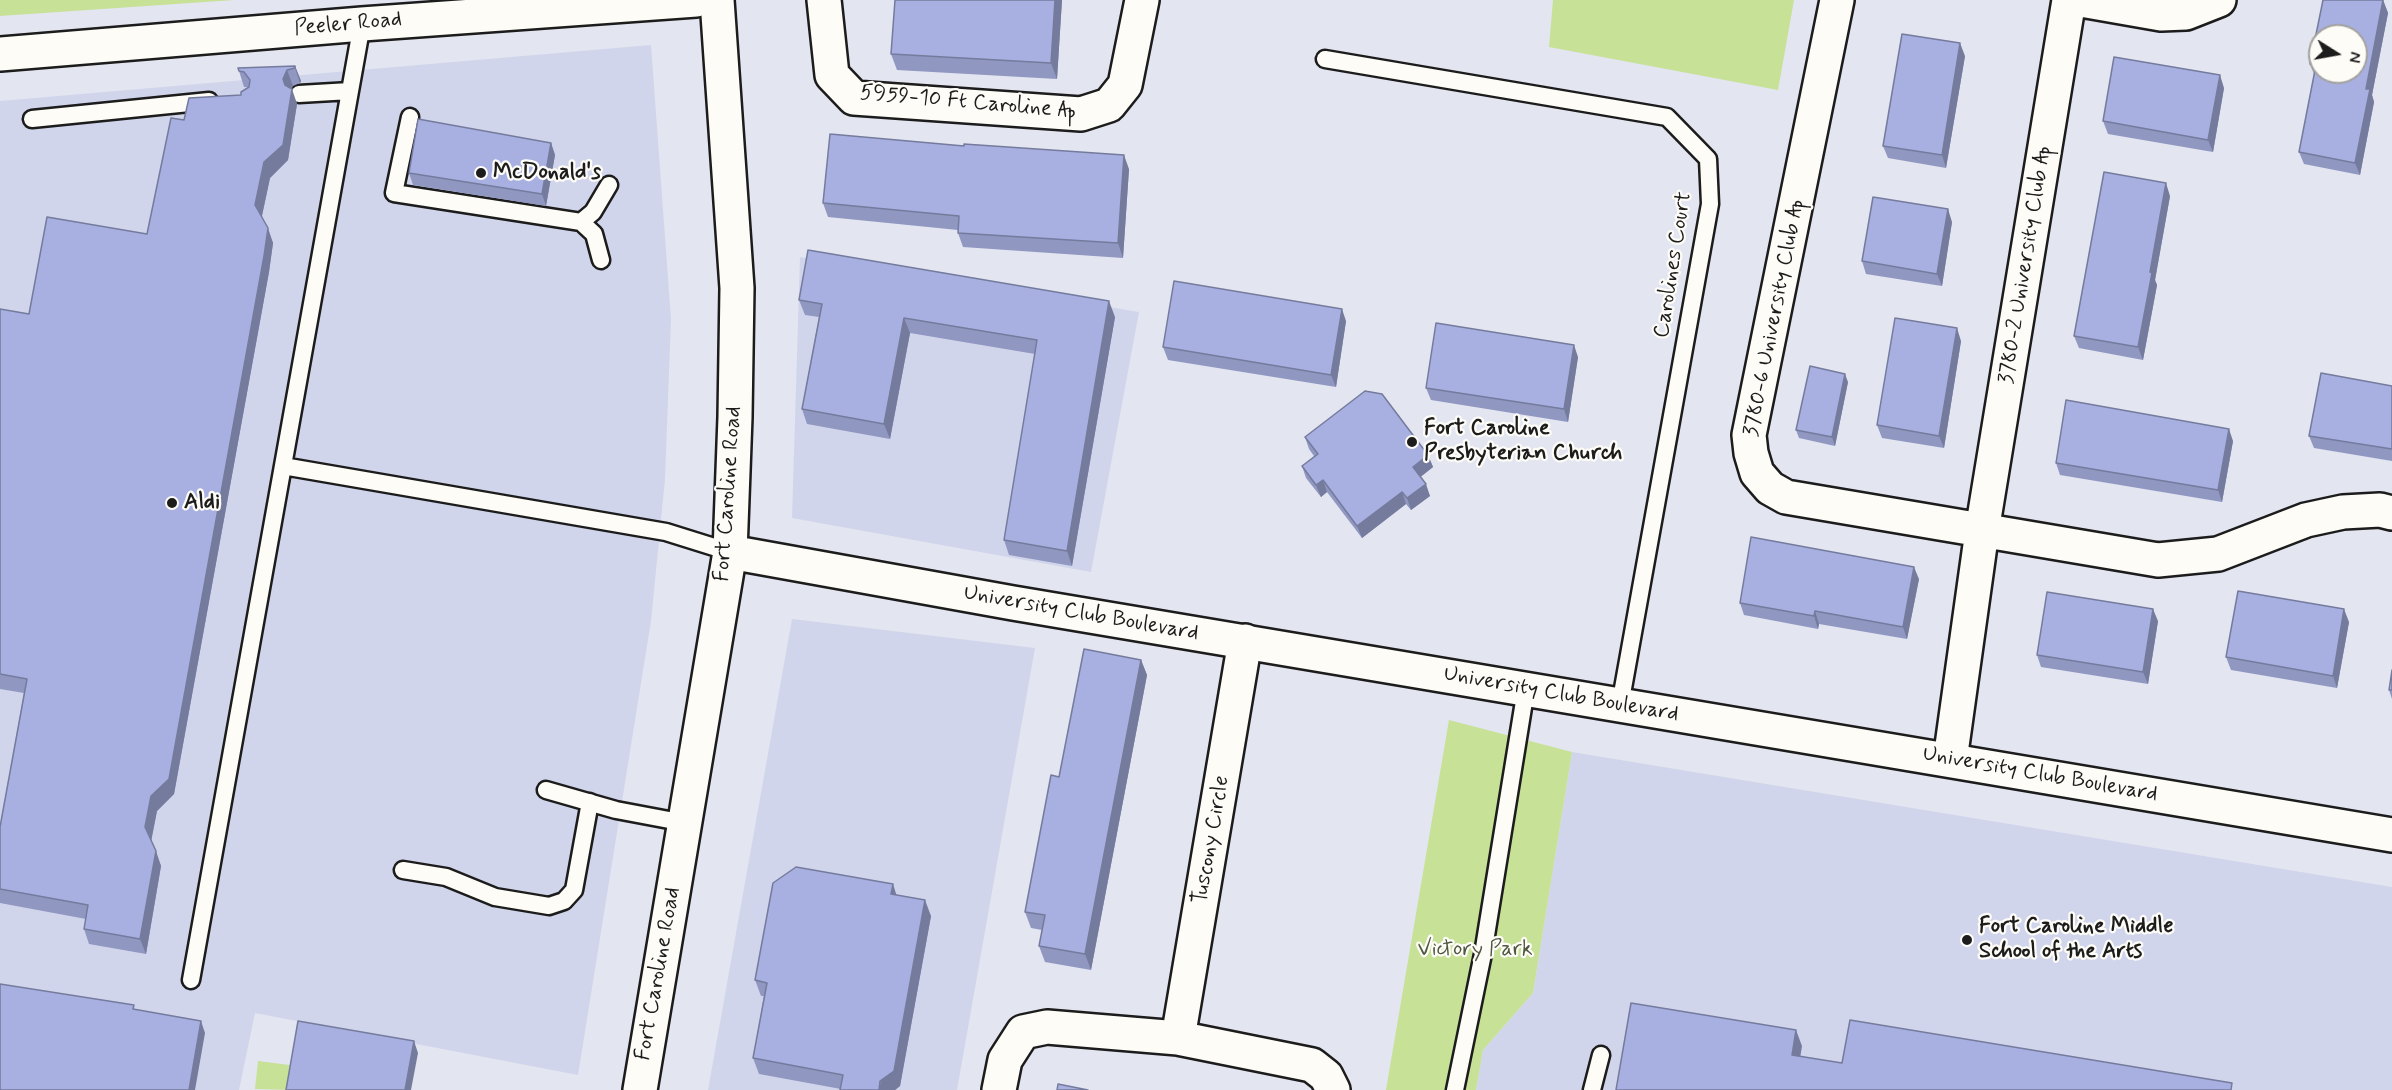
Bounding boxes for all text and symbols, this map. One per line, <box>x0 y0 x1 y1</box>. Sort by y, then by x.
street label: Peeler Road <box>293 7 403 43</box>
north arrow <box>2308 24 2368 84</box>
text: N <box>2343 50 2366 64</box>
street label: 5959-10 Ft Caroline Ap <box>859 80 1077 126</box>
street label: 3780-2 University Club Ap <box>1994 144 2058 386</box>
place label: McDonald's <box>493 160 601 186</box>
marker: McDonald's <box>474 166 488 180</box>
street label: Carolines Court <box>1649 190 1699 340</box>
street label: 3780-6 University Club Ap <box>1739 197 1811 439</box>
street label: Fort Caroline Road <box>710 405 748 583</box>
place label: Fort Caroline Presbyterian Church <box>1424 416 1622 468</box>
marker: Fort Caroline Presbyterian Church <box>1405 435 1419 449</box>
place label: Aldi <box>184 490 220 516</box>
marker: Aldi <box>165 496 179 510</box>
street label: University Club Boulevard <box>962 580 1200 648</box>
street label: University Club Boulevard <box>1442 661 1680 729</box>
street label: University Club Boulevard <box>1921 741 2159 809</box>
street label: Tuscony Circle <box>1188 774 1236 906</box>
street label: Fort Caroline Road <box>631 885 687 1063</box>
place label: Fort Caroline Middle School of the Arts <box>1979 914 2174 966</box>
marker: Fort Caroline Middle School of the Arts <box>1960 933 1974 947</box>
park label: Victory Park <box>1417 937 1533 963</box>

